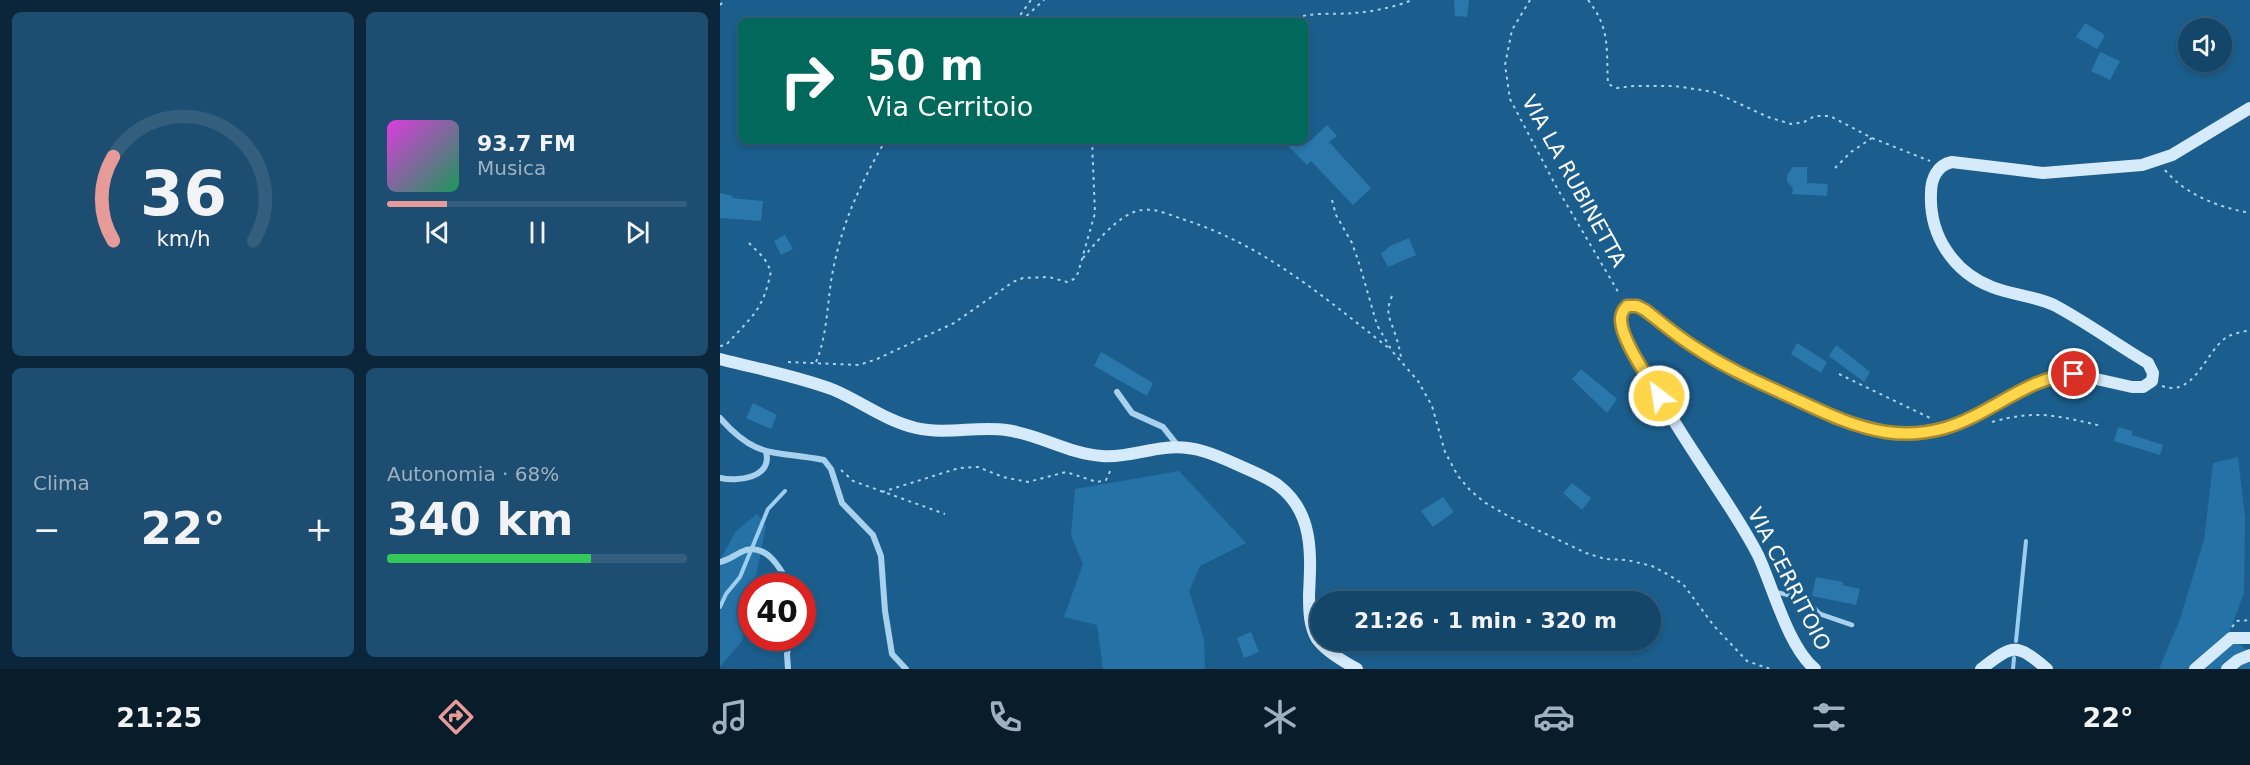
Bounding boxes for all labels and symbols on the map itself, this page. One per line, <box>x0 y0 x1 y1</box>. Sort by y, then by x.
street label: VIA LA RUBINETTA <box>1517 91 1631 272</box>
pin <box>2048 348 2099 399</box>
position arrow <box>1627 364 1691 428</box>
street label: VIA CERRITOIO <box>1743 504 1835 654</box>
speed limit sign: 40 <box>738 573 816 651</box>

